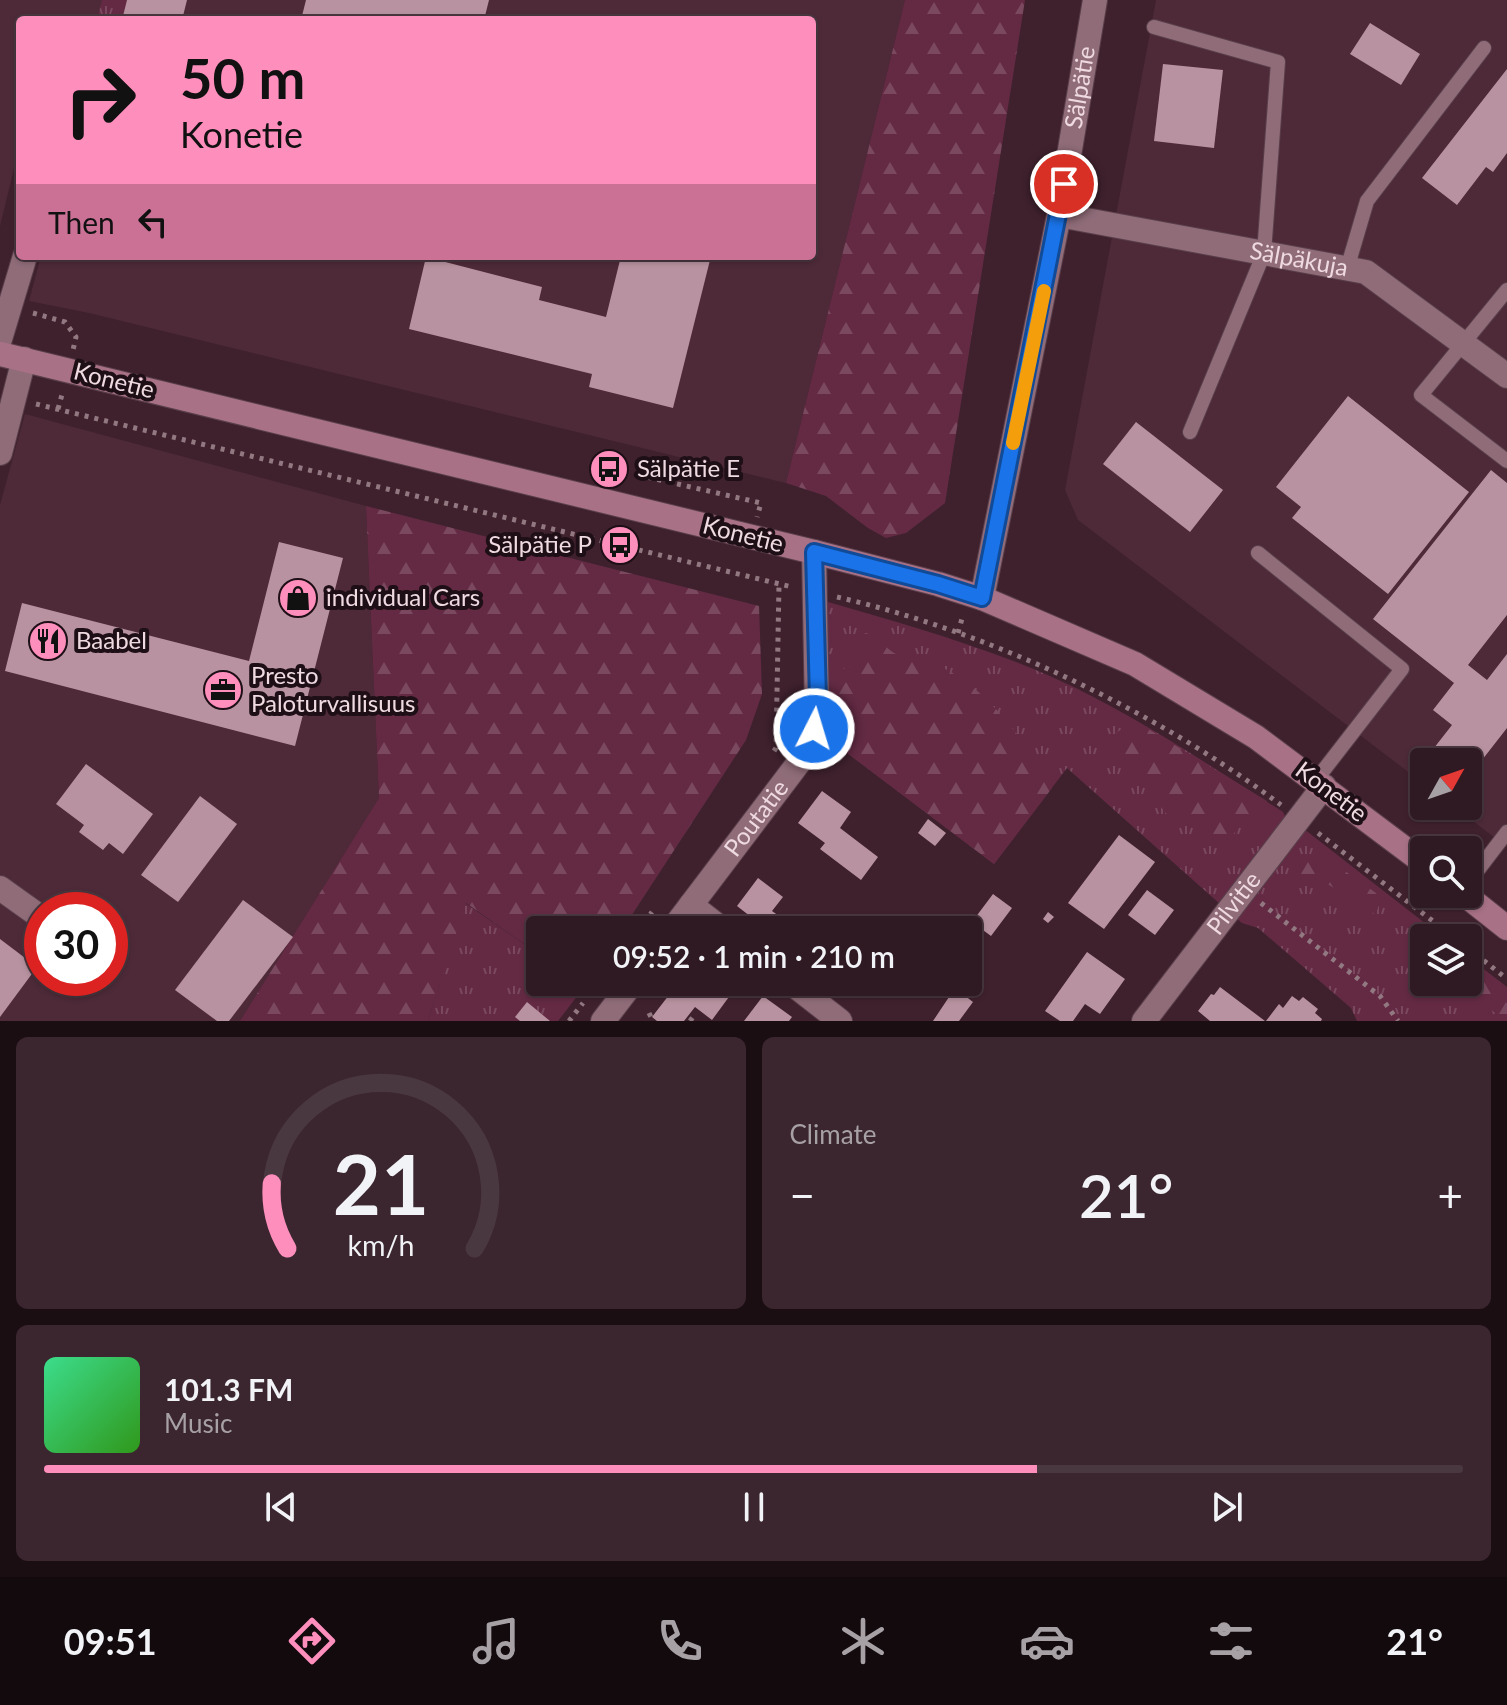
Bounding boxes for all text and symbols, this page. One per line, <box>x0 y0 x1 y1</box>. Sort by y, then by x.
text: 50 m <box>180 44 305 111</box>
street label: Sälpätie <box>1058 44 1100 131</box>
icon: right <box>48 48 152 152</box>
text: Konetie <box>180 112 303 156</box>
pin <box>1030 150 1098 218</box>
icon: arrive <box>1042 162 1086 206</box>
icon: left <box>131 200 175 244</box>
text: Then <box>48 204 115 240</box>
street label: Sälpäkuja <box>1248 235 1351 281</box>
street label: Konetie <box>71 356 158 404</box>
bus stop icon: Sälpätie E <box>588 448 630 490</box>
place label: Sälpätie E <box>637 453 740 482</box>
street label: Konetie <box>700 510 787 558</box>
bus stop icon: Sälpätie P <box>599 524 641 566</box>
place label: Sälpätie P <box>488 529 592 558</box>
shop icon: individual Cars <box>277 577 319 619</box>
place label: individual Cars <box>326 582 480 611</box>
restaurant icon: Baabel <box>27 620 69 662</box>
place label: Baabel <box>76 625 147 654</box>
place label: Presto Paloturvallisuus <box>251 660 415 717</box>
office icon: Presto Paloturvallisuus <box>202 669 244 711</box>
position arrow <box>772 687 856 771</box>
north arrow <box>1410 748 1482 820</box>
map controls <box>1410 748 1482 996</box>
street label: Konetie <box>1290 755 1373 827</box>
street label: Poutatie <box>717 773 794 862</box>
button: search <box>1410 836 1482 908</box>
street label: Pilvitie <box>1200 865 1266 940</box>
speed limit sign: 30 <box>24 892 128 996</box>
button: layers <box>1410 924 1482 996</box>
text: 09:52 · 1 min · 210 m <box>613 938 895 974</box>
text: Climate <box>790 1118 876 1150</box>
text: 21 <box>333 1133 429 1233</box>
text: 21° <box>1079 1159 1174 1231</box>
text: − <box>790 1169 815 1221</box>
text: + <box>1437 1169 1463 1221</box>
text: km/h <box>347 1228 414 1262</box>
text: 101.3 FM <box>164 1371 293 1407</box>
text: Music <box>164 1407 232 1439</box>
icon: previous <box>259 1485 303 1529</box>
icon: pause <box>732 1485 776 1529</box>
icon: next <box>1205 1485 1249 1529</box>
icon: directions <box>284 1613 340 1669</box>
icon: music <box>468 1613 524 1669</box>
icon: phone <box>652 1613 708 1669</box>
icon: climate <box>835 1613 891 1669</box>
icon: car <box>1019 1613 1075 1669</box>
icon: filters <box>1203 1613 1259 1669</box>
text: 09:51 <box>64 1619 157 1663</box>
text: 21° <box>1386 1619 1443 1663</box>

